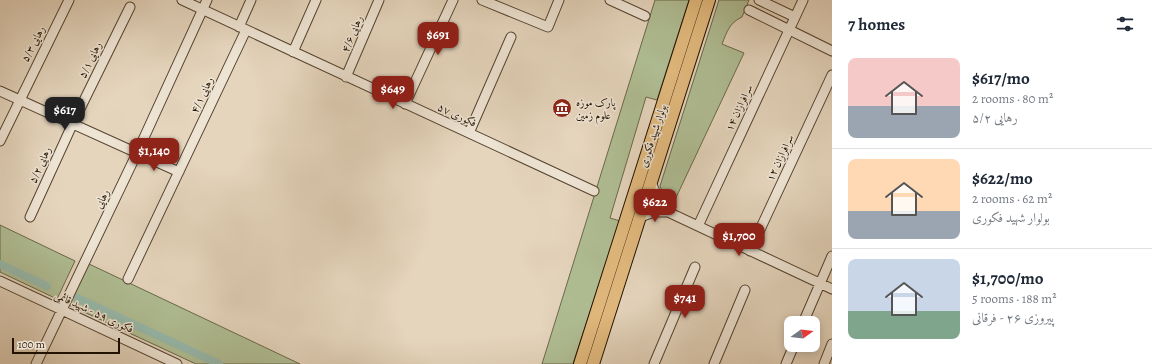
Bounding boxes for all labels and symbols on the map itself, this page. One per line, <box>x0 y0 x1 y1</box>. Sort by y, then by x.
street label: رهایی ۴/۶ <box>338 13 366 55</box>
pin: $691 <box>414 22 462 56</box>
street label: رهایی ۵/۳ <box>18 23 48 65</box>
street label: رهایی ۵/۱ <box>75 39 105 81</box>
street label: رهایی ۴/۱ <box>187 74 217 116</box>
pin: $649 <box>369 76 417 110</box>
street label: سرافرازان ۱۴ <box>722 82 756 134</box>
place label: پارک موزه علوم زمین <box>576 95 616 125</box>
pin: $617 <box>41 97 89 131</box>
museum icon: پارک موزه علوم زمین <box>551 97 573 119</box>
street label: فکوری ۵۷ <box>435 99 479 131</box>
street label: بولوار شهید فکوری <box>636 102 670 170</box>
street label: سرافرازان ۱۲ <box>763 132 797 184</box>
pin: $1,140 <box>121 138 187 172</box>
street label: رهایی ۵/۲ <box>25 144 55 186</box>
street label: رهایی <box>91 187 113 211</box>
pin: $622 <box>631 189 679 223</box>
pin: $1,700 <box>706 223 772 257</box>
pin: $741 <box>661 285 709 319</box>
street label: فکوری ۵۹ - شهید قائمی <box>52 287 136 338</box>
north arrow <box>784 316 820 352</box>
scale bar <box>12 336 120 355</box>

